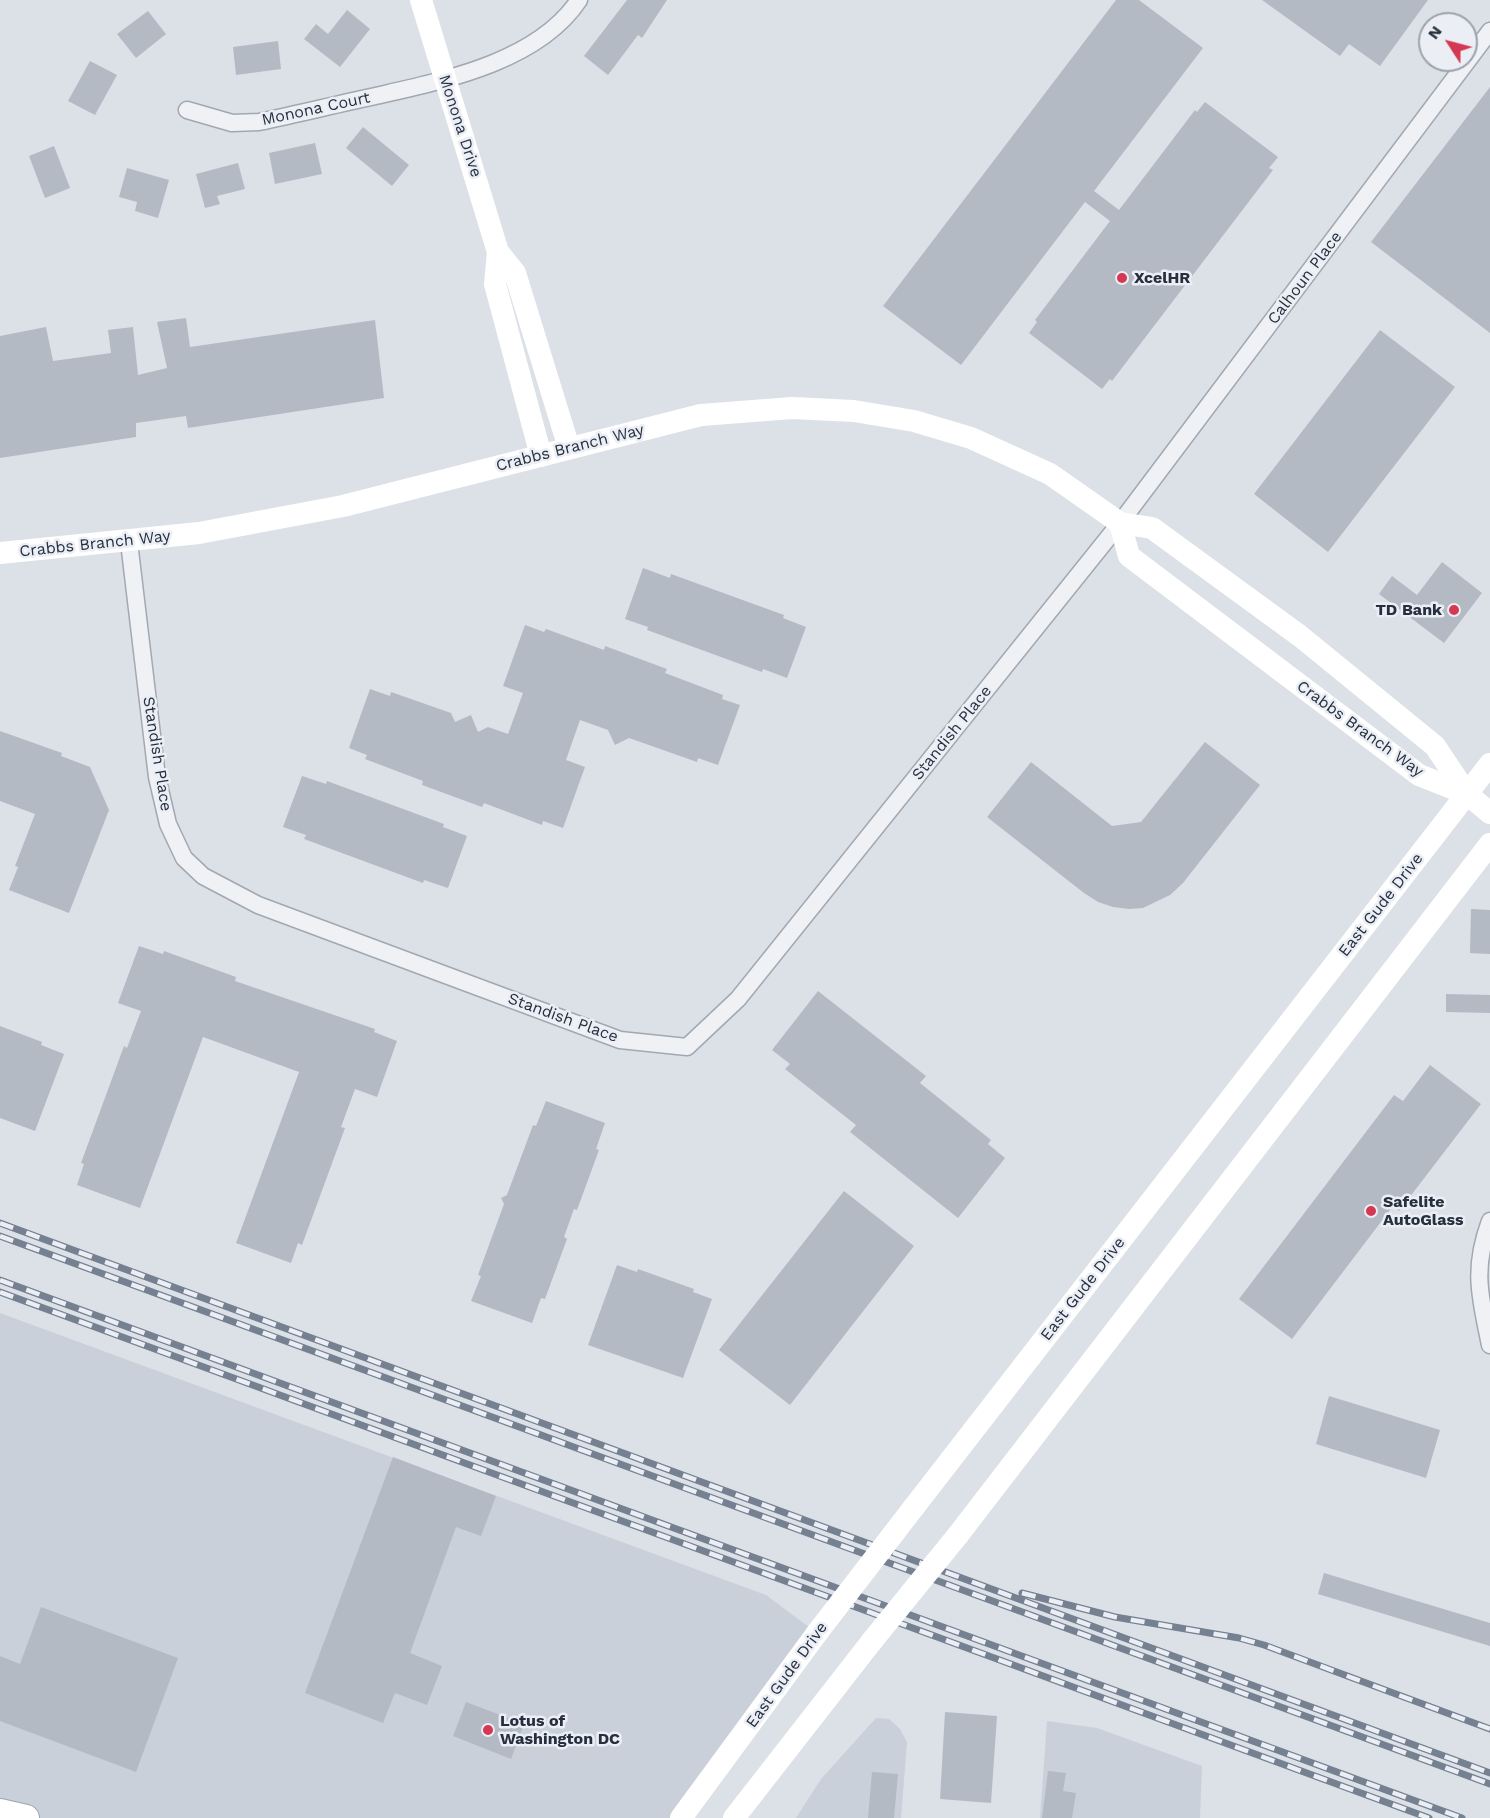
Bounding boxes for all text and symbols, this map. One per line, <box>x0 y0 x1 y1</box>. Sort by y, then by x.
north arrow <box>1418 12 1478 72</box>
text: N <box>1423 22 1446 43</box>
street label: Monona Drive <box>434 72 486 180</box>
street label: Monona Court <box>260 88 372 130</box>
street label: Calhoun Place <box>1264 228 1346 328</box>
place label: XcelHR <box>1134 268 1190 288</box>
marker: XcelHR <box>1115 271 1129 285</box>
street label: Crabbs Branch Way <box>494 420 646 476</box>
street label: Crabbs Branch Way <box>18 527 172 561</box>
place label: TD Bank <box>1375 600 1442 620</box>
marker: TD Bank <box>1447 603 1461 617</box>
street label: Crabbs Branch Way <box>1293 677 1427 781</box>
street label: Standish Place <box>908 682 996 784</box>
street label: Standish Place <box>138 695 176 813</box>
street label: East Gude Drive <box>1335 850 1427 960</box>
street label: Standish Place <box>505 989 621 1047</box>
place label: Safelite AutoGlass <box>1383 1192 1463 1230</box>
marker: Safelite AutoGlass <box>1364 1204 1378 1218</box>
street label: East Gude Drive <box>1037 1234 1129 1344</box>
street label: East Gude Drive <box>742 1618 832 1732</box>
place label: Lotus of Washington DC <box>500 1711 620 1749</box>
marker: Lotus of Washington DC <box>481 1723 495 1737</box>

